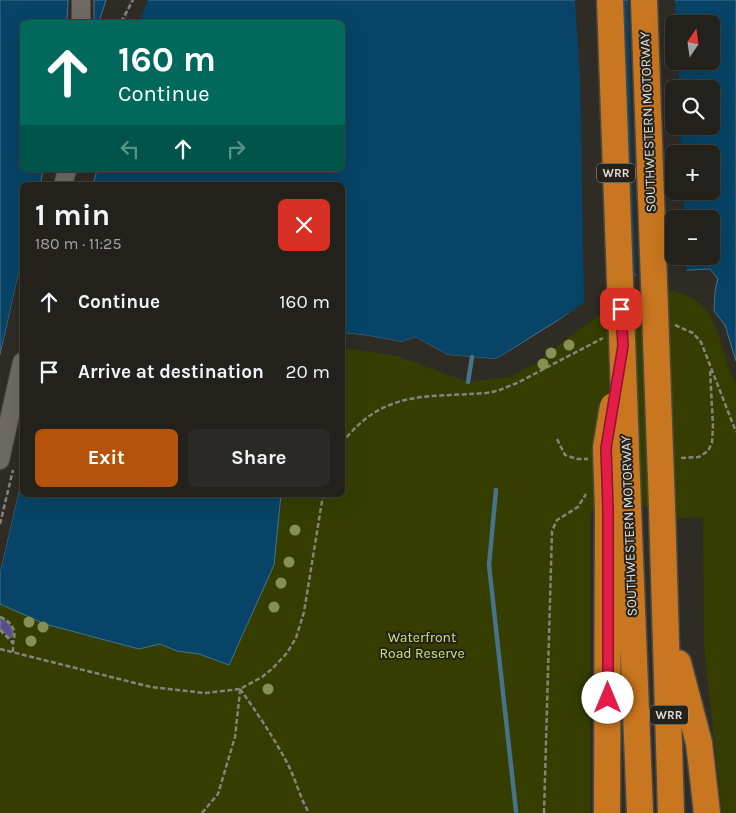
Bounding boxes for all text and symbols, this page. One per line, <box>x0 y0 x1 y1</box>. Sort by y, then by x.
north arrow <box>665 15 720 70</box>
map controls <box>665 15 720 265</box>
street label: SOUTHWESTERN MOTORWAY <box>636 31 660 213</box>
text: 160 m <box>118 39 216 80</box>
icon: ahead <box>35 40 100 105</box>
button: search <box>665 80 720 135</box>
text: Continue <box>118 81 210 107</box>
icon: left <box>116 135 144 163</box>
icon: ahead <box>169 135 197 163</box>
icon: right <box>222 135 250 163</box>
button: + <box>665 145 720 200</box>
road number: WRR <box>597 164 635 182</box>
text: 1 min <box>35 197 110 233</box>
button: close <box>278 199 330 251</box>
button: − <box>665 210 720 265</box>
text: 180 m · 11:25 <box>35 234 121 253</box>
icon: ahead <box>35 288 63 316</box>
pin <box>600 288 642 330</box>
text: Continue <box>78 291 160 313</box>
text: 160 m <box>279 291 330 313</box>
icon: arrive <box>607 295 635 323</box>
icon: arrive <box>35 358 63 386</box>
text: Arrive at destination <box>78 361 264 383</box>
text: 20 m <box>285 361 330 383</box>
button: Exit <box>35 429 178 487</box>
button: Share <box>188 429 330 487</box>
street label: SOUTHWESTERN MOTORWAY <box>617 435 641 617</box>
park label: Waterfront Road Reserve <box>379 629 465 662</box>
position arrow <box>581 671 633 723</box>
road number: WRR <box>650 706 688 724</box>

